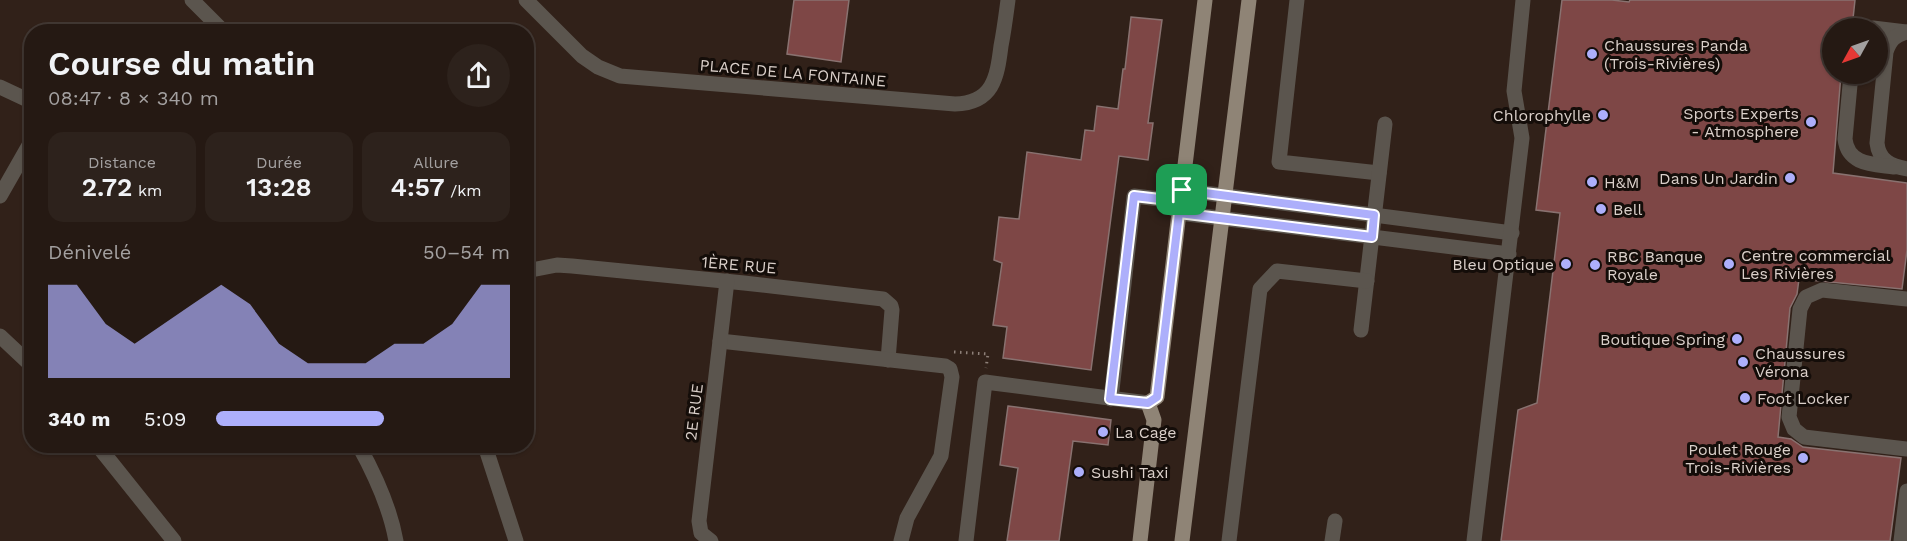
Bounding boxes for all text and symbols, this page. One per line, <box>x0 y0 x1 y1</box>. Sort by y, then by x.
north arrow <box>1822 18 1888 84</box>
map controls <box>1822 18 1888 84</box>
place label: Chaussures Panda (Trois-Rivières) <box>1604 36 1748 73</box>
text: Course du matin <box>48 44 315 83</box>
button: share <box>447 44 510 107</box>
marker: Chaussures Panda (Trois-Rivières) <box>1585 47 1599 61</box>
street label: PLACE DE LA FONTAINE <box>699 55 887 91</box>
text: 08:47 · 8 × 340 m <box>48 86 219 110</box>
place label: Sports Experts - Atmosphere <box>1683 104 1799 141</box>
place label: Chlorophylle <box>1493 106 1591 125</box>
marker: Chlorophylle <box>1596 108 1610 122</box>
marker: Sports Experts - Atmosphere <box>1804 115 1818 129</box>
text: Distance <box>88 153 156 172</box>
text: Durée <box>256 153 302 172</box>
text: Allure <box>413 153 459 172</box>
pin <box>1156 164 1207 215</box>
place label: Dans Un Jardin <box>1659 169 1778 188</box>
marker: Dans Un Jardin <box>1783 171 1797 185</box>
text: 2.72 <box>82 172 132 202</box>
text: 13:28 <box>246 172 312 202</box>
text: 4:57 <box>390 172 445 202</box>
icon: arrive <box>1165 173 1198 206</box>
place label: H&M <box>1604 173 1639 192</box>
marker: H&M <box>1585 175 1599 189</box>
text: km <box>132 181 162 200</box>
text: /km <box>445 181 482 200</box>
place label: Bell <box>1613 200 1643 219</box>
marker: Bell <box>1594 202 1608 216</box>
text: Dénivelé <box>48 240 131 264</box>
text: 50–54 m <box>423 240 510 264</box>
place label: Centre commercial Les Rivières <box>1741 246 1890 283</box>
place label: RBC Banque Royale <box>1607 247 1703 284</box>
street label: 1ÈRE RUE <box>701 252 777 278</box>
place label: Bleu Optique <box>1452 255 1554 274</box>
marker: Bleu Optique <box>1559 257 1573 271</box>
marker: Centre commercial Les Rivières <box>1722 257 1736 271</box>
marker: RBC Banque Royale <box>1588 258 1602 272</box>
place label: Boutique Spring <box>1600 330 1725 349</box>
marker: Boutique Spring <box>1730 332 1744 346</box>
place label: Chaussures Vérona <box>1755 344 1845 381</box>
marker: Chaussures Vérona <box>1736 355 1750 369</box>
street label: 2E RUE <box>681 382 707 442</box>
place label: Foot Locker <box>1757 389 1850 408</box>
marker: Foot Locker <box>1738 391 1752 405</box>
text: 340 m <box>48 407 110 431</box>
text: 5:09 <box>144 407 186 431</box>
place label: La Cage <box>1115 423 1177 442</box>
marker: La Cage <box>1096 425 1110 439</box>
place label: Poulet Rouge Trois-Rivières <box>1685 440 1791 477</box>
marker: Poulet Rouge Trois-Rivières <box>1796 451 1810 465</box>
place label: Sushi Taxi <box>1091 463 1169 482</box>
marker: Sushi Taxi <box>1072 465 1086 479</box>

